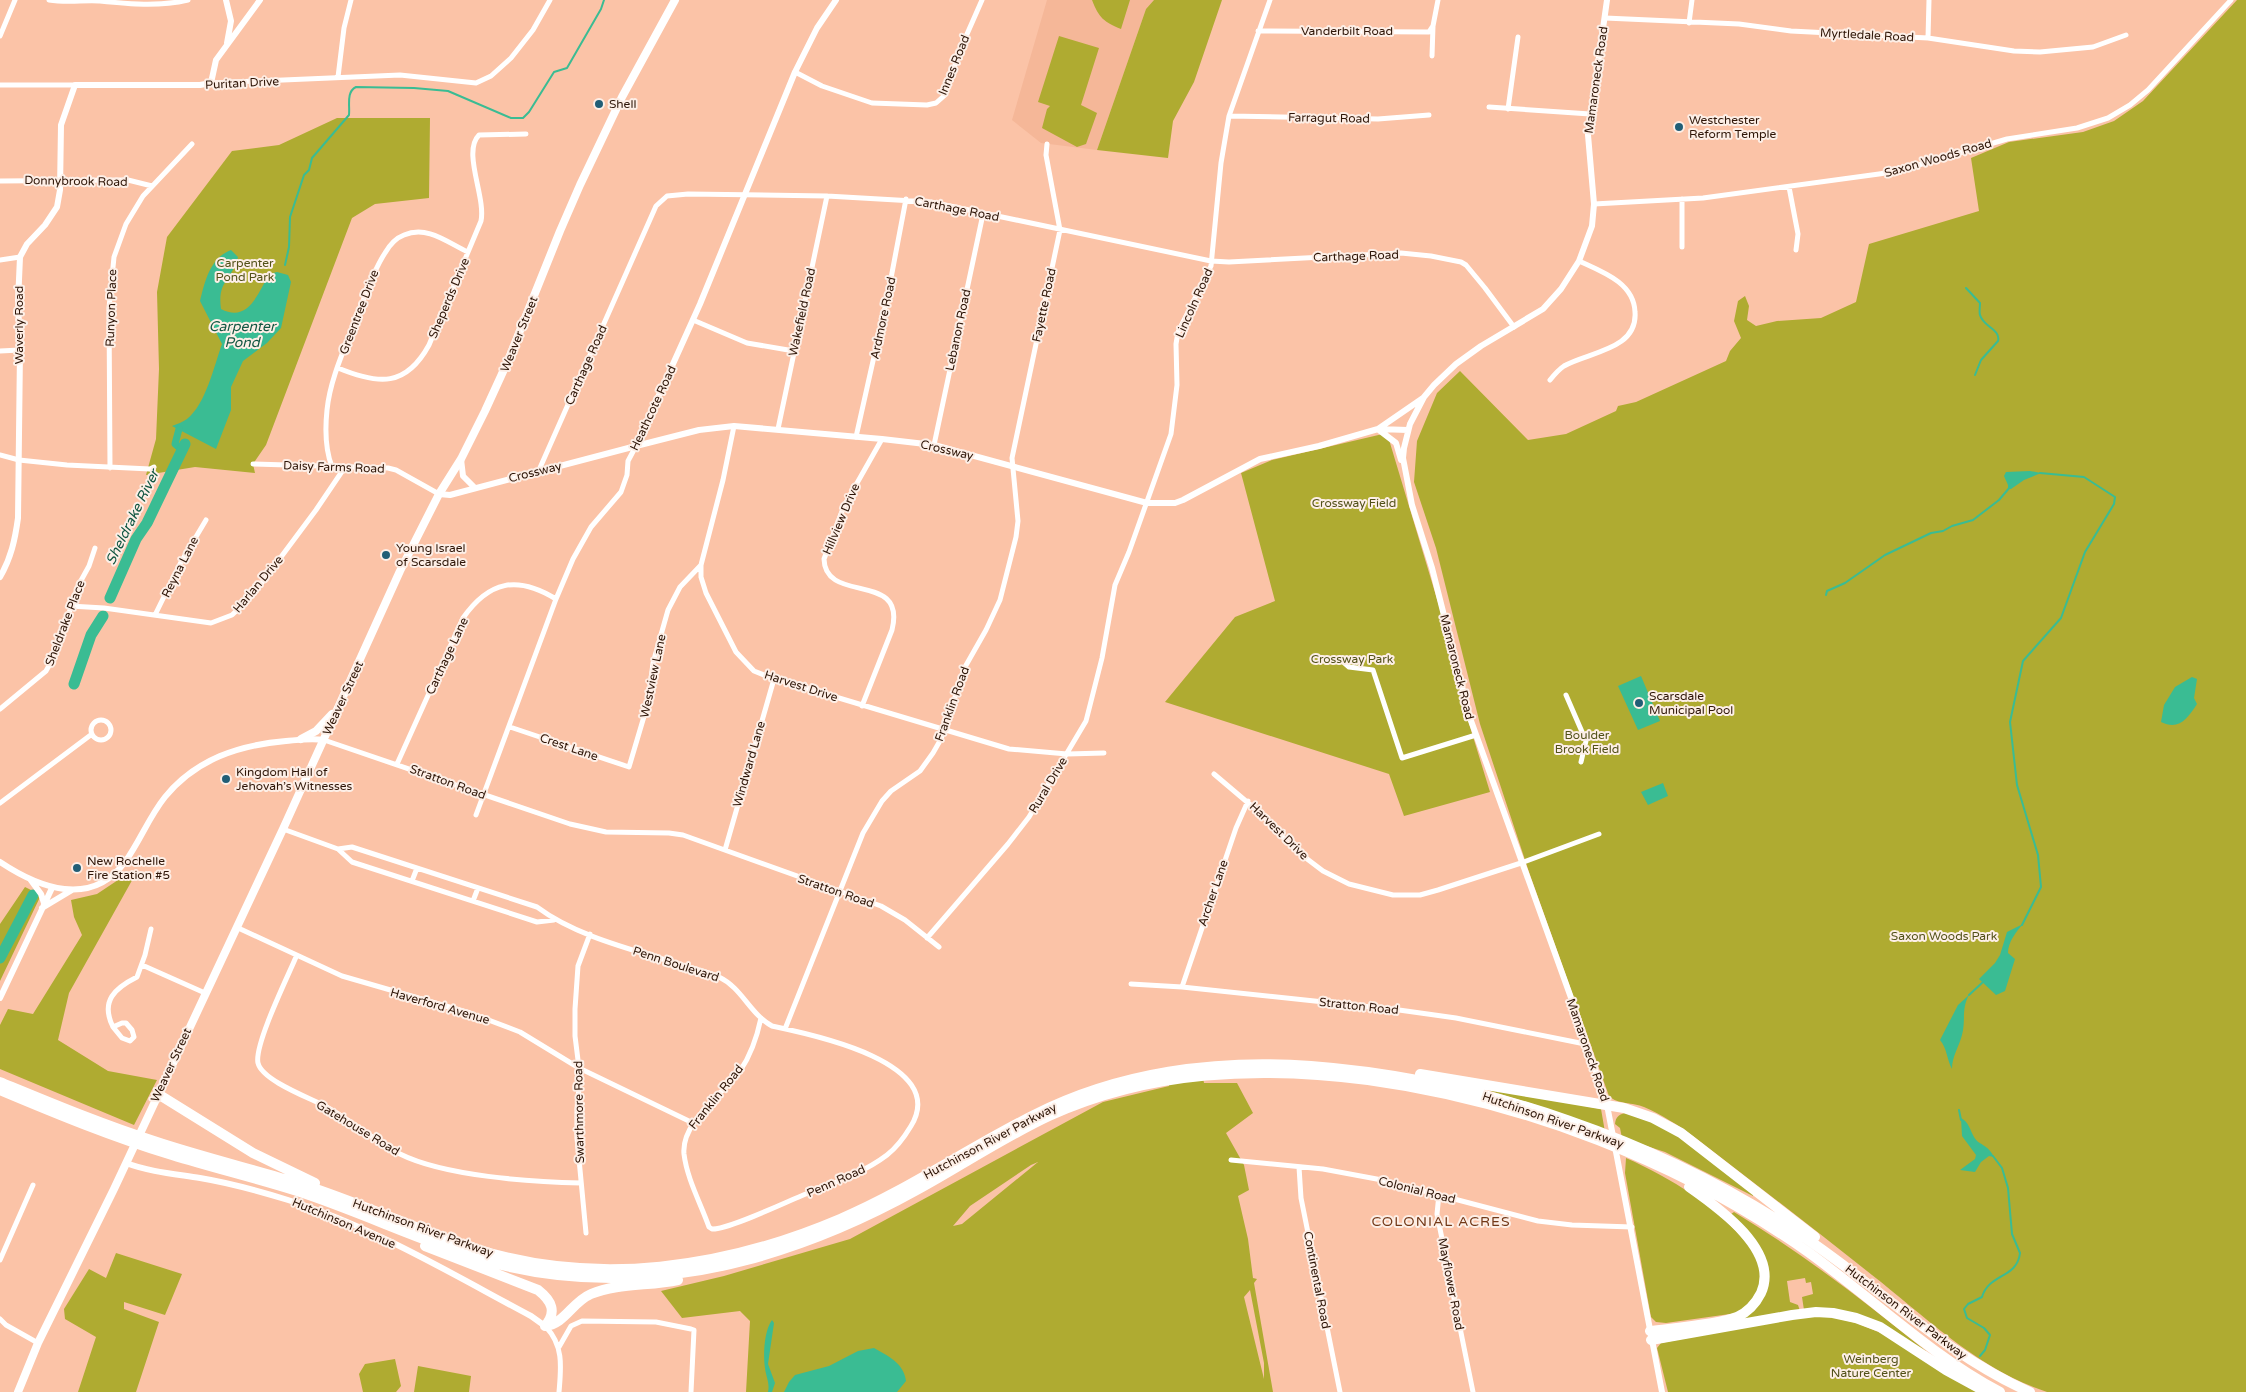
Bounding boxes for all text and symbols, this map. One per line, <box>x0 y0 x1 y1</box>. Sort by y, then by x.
street label: Vanderbilt Road <box>1301 24 1393 38</box>
street label: Mamaroneck Road <box>1582 25 1610 135</box>
street label: Myrtledale Road <box>1820 26 1914 44</box>
street label: Innes Road <box>936 33 972 97</box>
street label: Puritan Drive <box>205 74 280 92</box>
place label: Shell <box>609 97 636 111</box>
marker: Shell <box>593 98 605 110</box>
street label: Farragut Road <box>1288 110 1370 126</box>
place label: Westchester Reform Temple <box>1689 113 1777 141</box>
marker: Westchester Reform Temple <box>1673 121 1685 133</box>
street label: Saxon Woods Road <box>1883 136 1993 180</box>
street label: Donnybrook Road <box>24 173 128 189</box>
street label: Carthage Road <box>913 194 1001 224</box>
street label: Carthage Road <box>1313 248 1399 264</box>
street label: Sheperds Drive <box>426 255 472 340</box>
park label: Carpenter Pond Park <box>216 256 275 284</box>
street label: Lincoln Road <box>1172 266 1216 340</box>
street label: Wakefield Road <box>786 267 818 357</box>
street label: Fayette Road <box>1029 267 1059 343</box>
street label: Greentree Drive <box>336 268 382 356</box>
street label: Runyon Place <box>103 269 119 347</box>
street label: Ardmore Road <box>867 276 899 360</box>
street label: Waverly Road <box>12 286 26 364</box>
street label: Lebanon Road <box>943 288 973 372</box>
street label: Weaver Street <box>498 294 541 374</box>
water label: Carpenter Pond <box>209 318 277 351</box>
street label: Carthage Road <box>562 323 610 407</box>
street label: Heathcote Road <box>627 363 679 453</box>
street label: Crossway <box>919 437 975 463</box>
street label: Daisy Farms Road <box>283 458 385 476</box>
street label: Crossway <box>507 459 563 485</box>
water label: Sheldrake River <box>102 465 164 568</box>
street label: Hillview Drive <box>820 481 862 557</box>
park label: Crossway Field <box>1312 496 1396 510</box>
street label: Reyna Lane <box>159 534 201 600</box>
place label: Young Israel of Scarsdale <box>396 541 466 569</box>
marker: Young Israel of Scarsdale <box>380 549 392 561</box>
street label: Harlan Drive <box>230 552 286 615</box>
street label: Sheldrake Place <box>42 578 88 668</box>
street label: Mamaroneck Road <box>1437 613 1477 721</box>
street label: Carthage Lane <box>423 615 471 697</box>
street label: Westview Lane <box>637 633 669 719</box>
park label: Crossway Park <box>1311 652 1394 666</box>
street label: Weaver Street <box>320 658 366 737</box>
street label: Franklin Road <box>932 665 972 743</box>
street label: Harvest Drive <box>762 668 840 705</box>
place label: Scarsdale Municipal Pool <box>1649 689 1733 717</box>
marker: Scarsdale Municipal Pool <box>1633 697 1645 709</box>
street label: Windward Lane <box>730 719 768 809</box>
park label: Boulder Brook Field <box>1555 728 1619 756</box>
street label: Crest Lane <box>538 731 600 764</box>
street label: Rural Drive <box>1026 754 1070 816</box>
street label: Stratton Road <box>408 762 488 802</box>
place label: Kingdom Hall of Jehovah’s Witnesses <box>236 765 353 793</box>
marker: Kingdom Hall of Jehovah’s Witnesses <box>220 773 232 785</box>
street label: Harvest Drive <box>1247 799 1312 863</box>
place label: New Rochelle Fire Station #5 <box>87 854 170 882</box>
street label: Archer Lane <box>1195 858 1231 928</box>
marker: New Rochelle Fire Station #5 <box>71 862 83 874</box>
street label: Stratton Road <box>796 871 876 911</box>
park label: Saxon Woods Park <box>1891 929 1998 943</box>
street label: Penn Boulevard <box>631 943 721 985</box>
street label: Haverford Avenue <box>389 985 492 1027</box>
street label: Stratton Road <box>1319 995 1399 1017</box>
street label: Mamaroneck Road <box>1564 997 1612 1103</box>
street label: Weaver Street <box>148 1025 194 1104</box>
street label: Swarthmore Road <box>571 1061 587 1163</box>
street label: Franklin Road <box>686 1062 746 1132</box>
street label: Hutchinson River Parkway <box>1480 1089 1626 1151</box>
street label: Gatehouse Road <box>314 1098 402 1158</box>
street label: Hutchinson River Parkway <box>921 1100 1059 1182</box>
street label: Penn Road <box>805 1162 867 1200</box>
street label: Colonial Road <box>1377 1174 1457 1206</box>
street label: Hutchinson Avenue <box>290 1195 398 1251</box>
street label: Hutchinson River Parkway <box>351 1196 496 1260</box>
district label: COLONIAL ACRES <box>1371 1213 1511 1230</box>
street label: Continental Road <box>1301 1230 1333 1330</box>
street label: Mayflower Road <box>1435 1237 1467 1331</box>
street label: Hutchinson River Parkway <box>1842 1262 1970 1363</box>
park label: Weinberg Nature Center <box>1831 1352 1912 1380</box>

